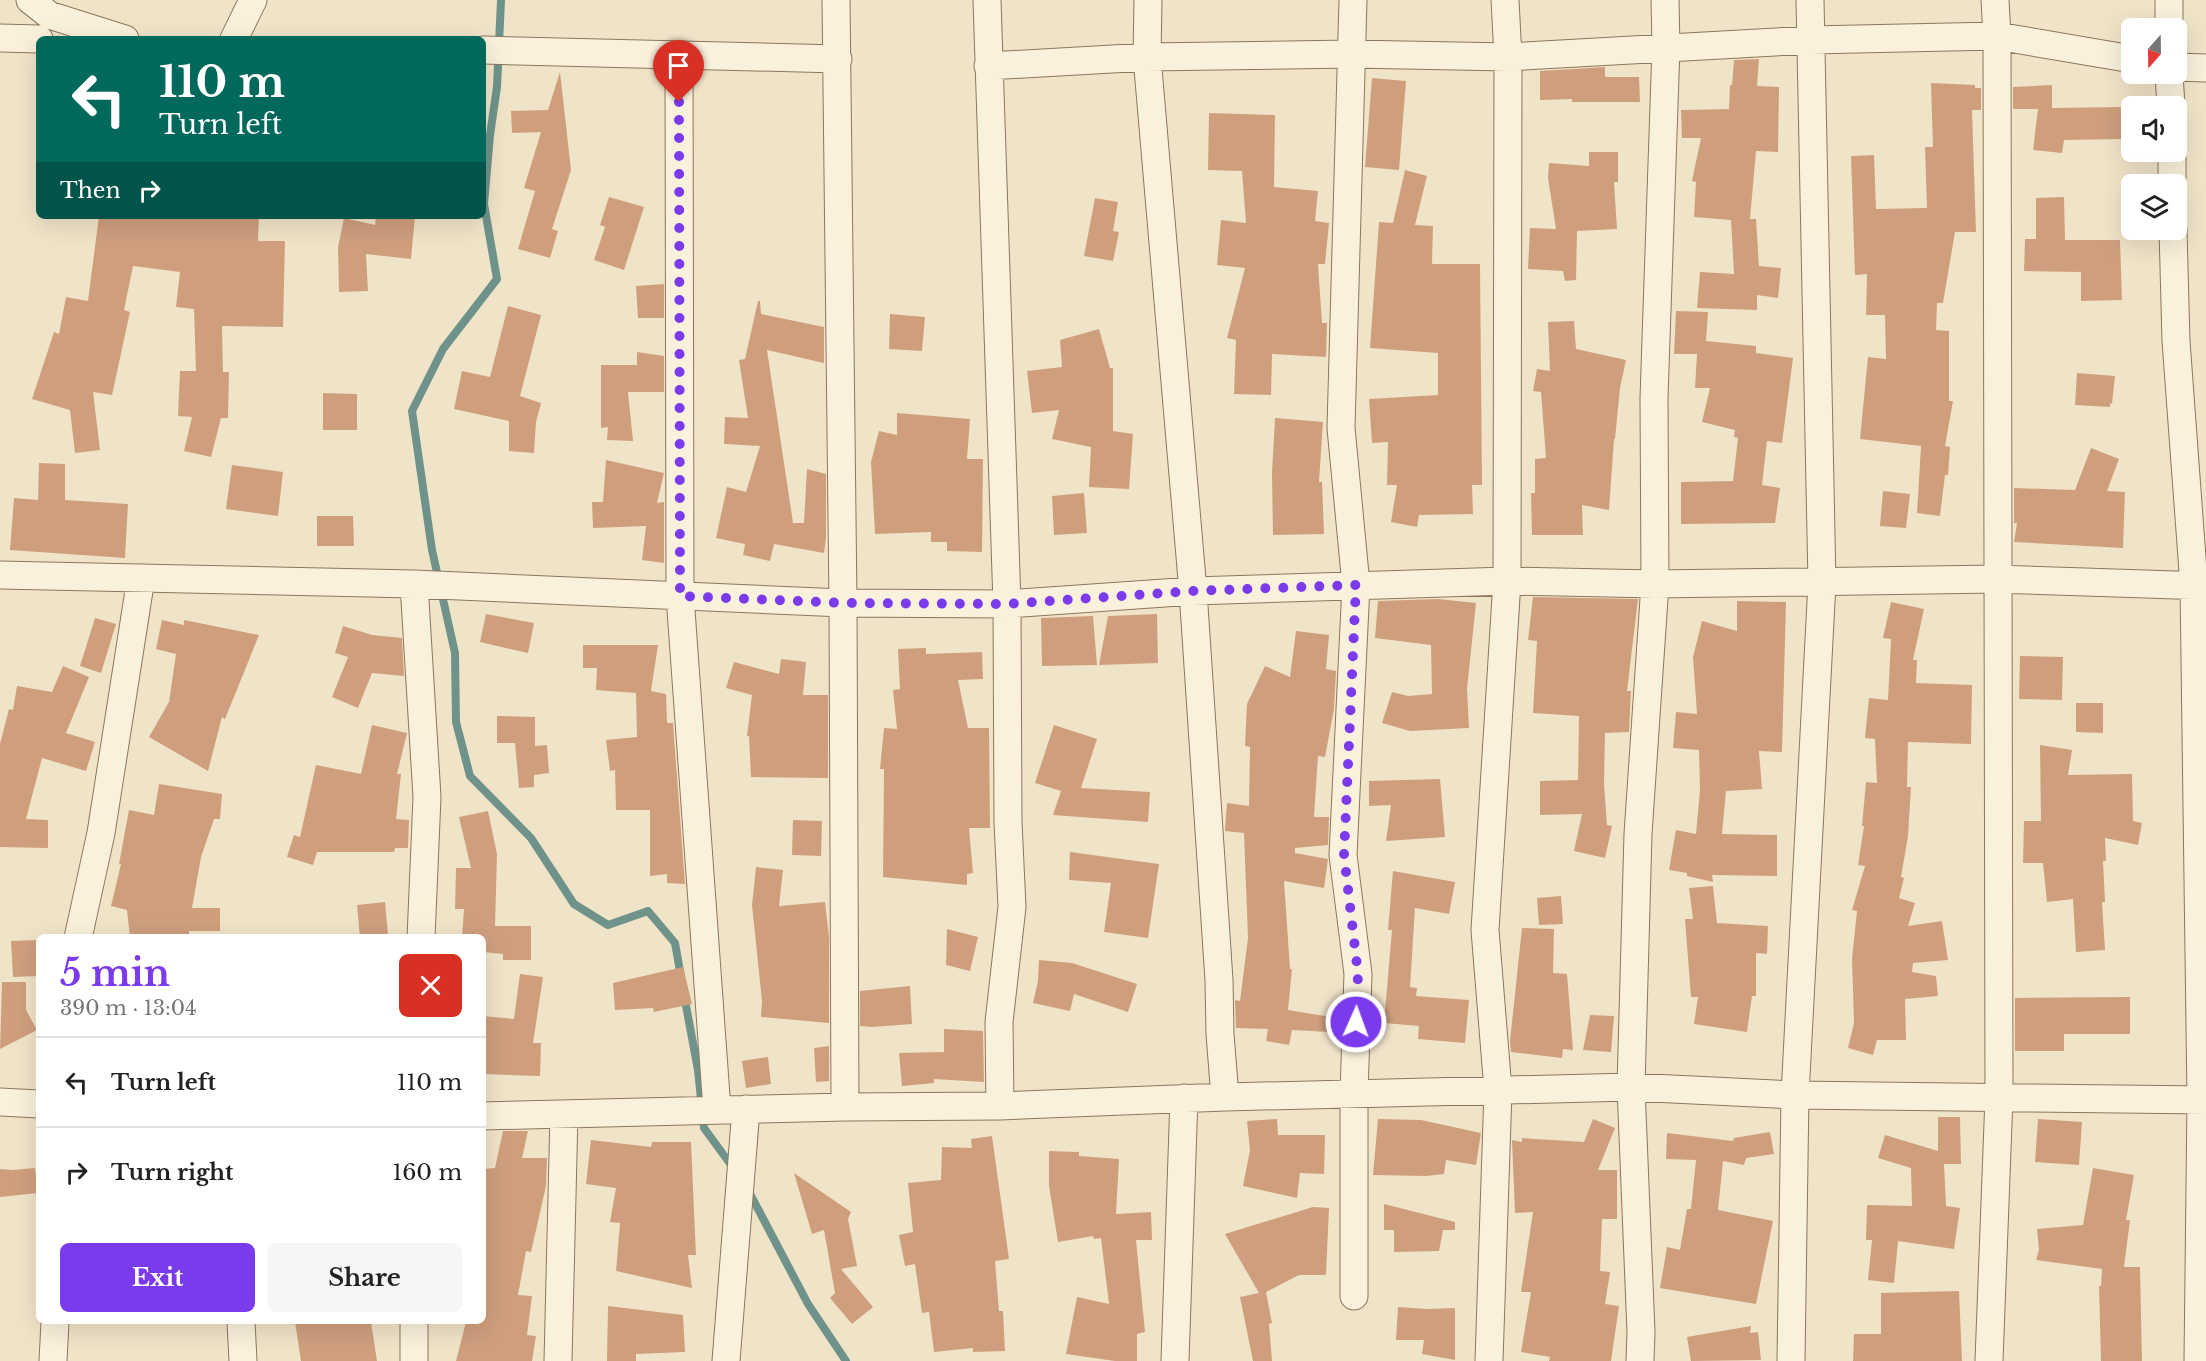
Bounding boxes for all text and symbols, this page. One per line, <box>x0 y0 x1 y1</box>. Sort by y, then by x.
north arrow <box>2121 18 2187 84</box>
map controls <box>2121 18 2187 240</box>
pin <box>653 40 704 102</box>
icon: arrive <box>662 49 695 82</box>
text: 110 m <box>159 56 285 108</box>
icon: left <box>60 60 138 138</box>
button: sound <box>2121 96 2187 162</box>
text: Turn left <box>159 108 282 141</box>
icon: right <box>133 174 166 207</box>
button: layers <box>2121 174 2187 240</box>
text: Then <box>60 177 121 204</box>
text: 5 min <box>60 951 170 996</box>
button: close <box>399 954 462 1017</box>
position arrow <box>1324 990 1388 1054</box>
text: 390 m · 13:04 <box>60 996 197 1020</box>
icon: left <box>60 1066 93 1099</box>
text: Turn left <box>111 1069 216 1096</box>
text: 110 m <box>397 1069 462 1096</box>
icon: right <box>60 1156 93 1189</box>
text: Turn right <box>111 1159 233 1186</box>
text: 160 m <box>392 1159 462 1186</box>
button: Exit <box>60 1243 255 1312</box>
button: Share <box>267 1243 462 1312</box>

